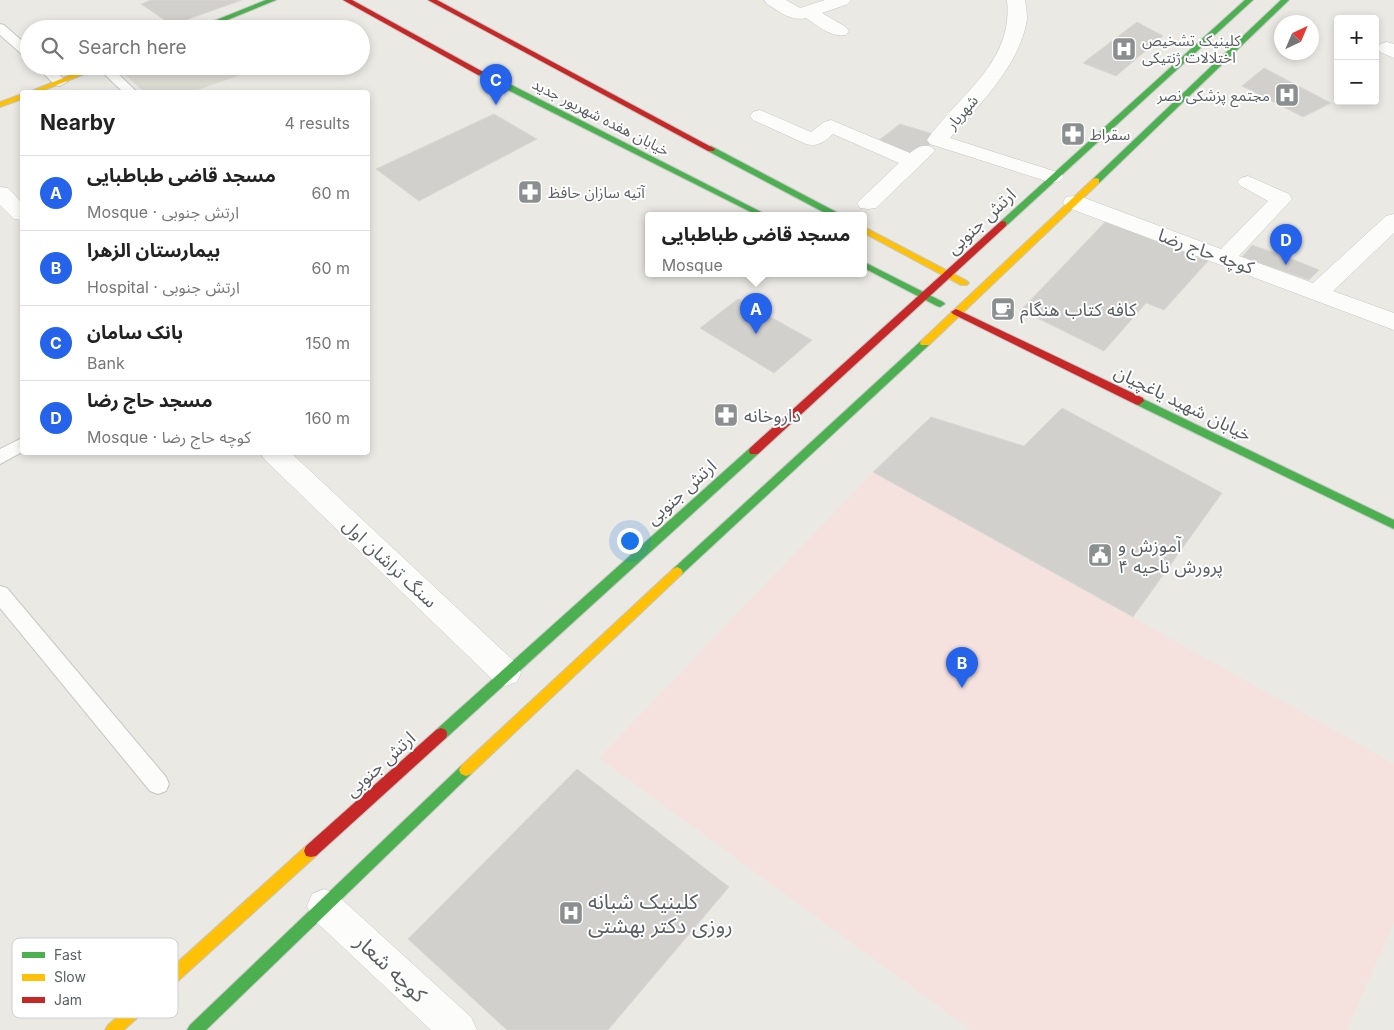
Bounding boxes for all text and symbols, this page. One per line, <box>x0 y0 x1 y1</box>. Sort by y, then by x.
north arrow <box>1274 15 1319 60</box>
map controls <box>1334 15 1379 105</box>
button: + <box>1334 15 1379 60</box>
search box <box>20 20 370 75</box>
place label: کلینیک تشخیص اختلالات ژنتیکی <box>1142 31 1241 67</box>
icon: search <box>38 34 66 62</box>
text: Search here <box>78 36 187 59</box>
hospital icon: کلینیک تشخیص اختلالات ژنتیکی <box>1111 36 1137 62</box>
button: − <box>1334 60 1379 105</box>
pin: C <box>480 64 512 105</box>
street label: خیابان هفده شهریور جدید <box>529 74 673 160</box>
hospital icon: مجتمع پزشکی نصر <box>1274 82 1300 108</box>
place label: مجتمع پزشکی نصر <box>1156 86 1270 108</box>
street label: شهریار <box>941 91 982 134</box>
text: Nearby <box>40 110 115 135</box>
text: 4 results <box>285 113 350 133</box>
pharmacy icon: سقراط <box>1060 121 1086 147</box>
place label: سقراط <box>1090 125 1130 144</box>
text: مسجد قاضی طباطبایی <box>87 164 276 187</box>
pharmacy icon: آتیه سازان حافظ <box>517 179 543 205</box>
text: A <box>50 183 62 203</box>
text: 60 m <box>311 183 350 203</box>
place label: آتیه سازان حافظ <box>548 183 645 202</box>
street label: ارتش جنوبی <box>942 184 1021 259</box>
text: Mosque · ارتش جنوبی <box>87 202 239 222</box>
popup <box>645 212 867 277</box>
text: مسجد قاضی طباطبایی <box>662 223 850 246</box>
street label: کوچه حاج رضا <box>1154 224 1257 281</box>
pin: D <box>1270 224 1302 265</box>
text: بیمارستان الزهرا <box>87 239 220 262</box>
text: Mosque <box>662 255 723 275</box>
text: B <box>51 258 61 278</box>
text: 60 m <box>311 258 350 278</box>
text: Hospital · ارتش جنوبی <box>87 277 240 297</box>
pin: A <box>740 293 772 334</box>
cafe icon: کافه کتاب هنگام <box>990 296 1016 322</box>
place label: کافه کتاب هنگام <box>1020 299 1137 324</box>
text: بانک سامان <box>87 321 183 344</box>
text: C <box>50 333 62 353</box>
text: 150 m <box>305 333 350 353</box>
text: Bank <box>87 353 125 373</box>
street label: خیابان شهید یاغچیان <box>1111 361 1255 446</box>
text: مسجد حاج رضا <box>87 389 213 412</box>
pharmacy icon: داروخانه <box>713 402 739 428</box>
place label: داروخانه <box>744 405 801 427</box>
text: D <box>50 408 62 428</box>
text: 160 m <box>305 408 350 428</box>
text: Mosque · کوچه حاج رضا <box>87 427 251 447</box>
street label: ارتش جنوبی <box>642 455 721 530</box>
street label: سنگ تراشان اول <box>338 514 441 613</box>
your location <box>617 528 643 554</box>
place label: آموزش و پرورش ناحیه ۴ <box>1118 535 1223 578</box>
public building icon: آموزش و پرورش ناحیه ۴ <box>1087 542 1113 568</box>
pin: B <box>946 647 978 688</box>
street label: ارتش جنوبی <box>341 727 420 802</box>
place label: کلینیک شبانه روزی دکتر بهشتی <box>588 889 733 938</box>
hospital icon: کلینیک شبانه روزی دکتر بهشتی <box>558 900 584 926</box>
street label: کوچه شعار <box>349 928 432 1008</box>
legend <box>12 938 178 1018</box>
text: Fast <box>54 946 82 963</box>
text: Slow <box>54 968 86 985</box>
text: Jam <box>54 991 82 1008</box>

